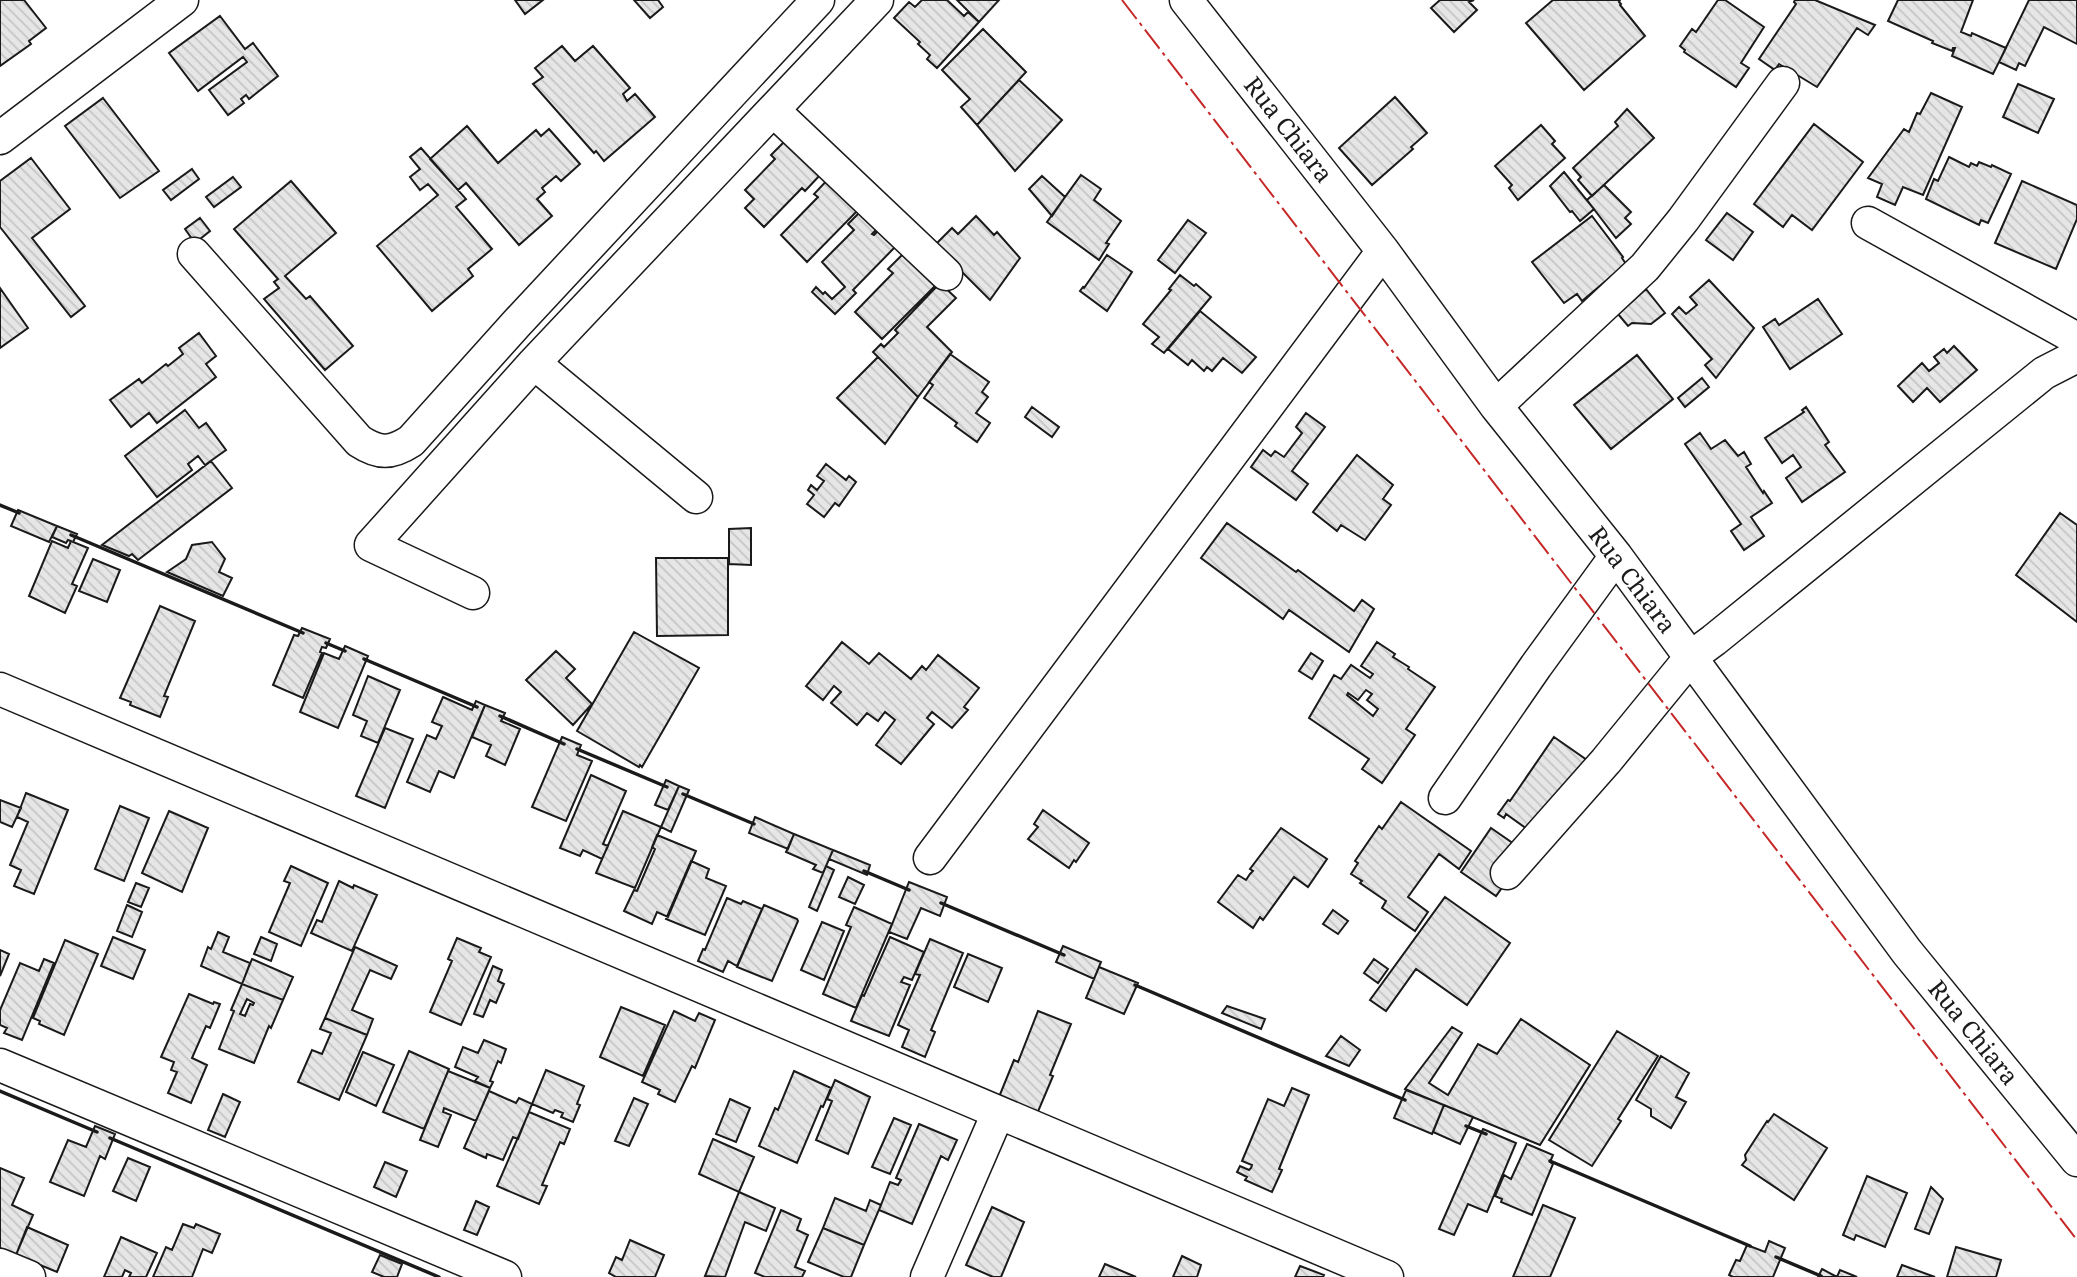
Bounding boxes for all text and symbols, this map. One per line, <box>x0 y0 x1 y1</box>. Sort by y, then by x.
street label: Rua Chiara <box>1237 69 1341 189</box>
street label: Rua Chiara <box>1582 519 1684 639</box>
street label: Rua Chiara <box>1922 973 2027 1091</box>

